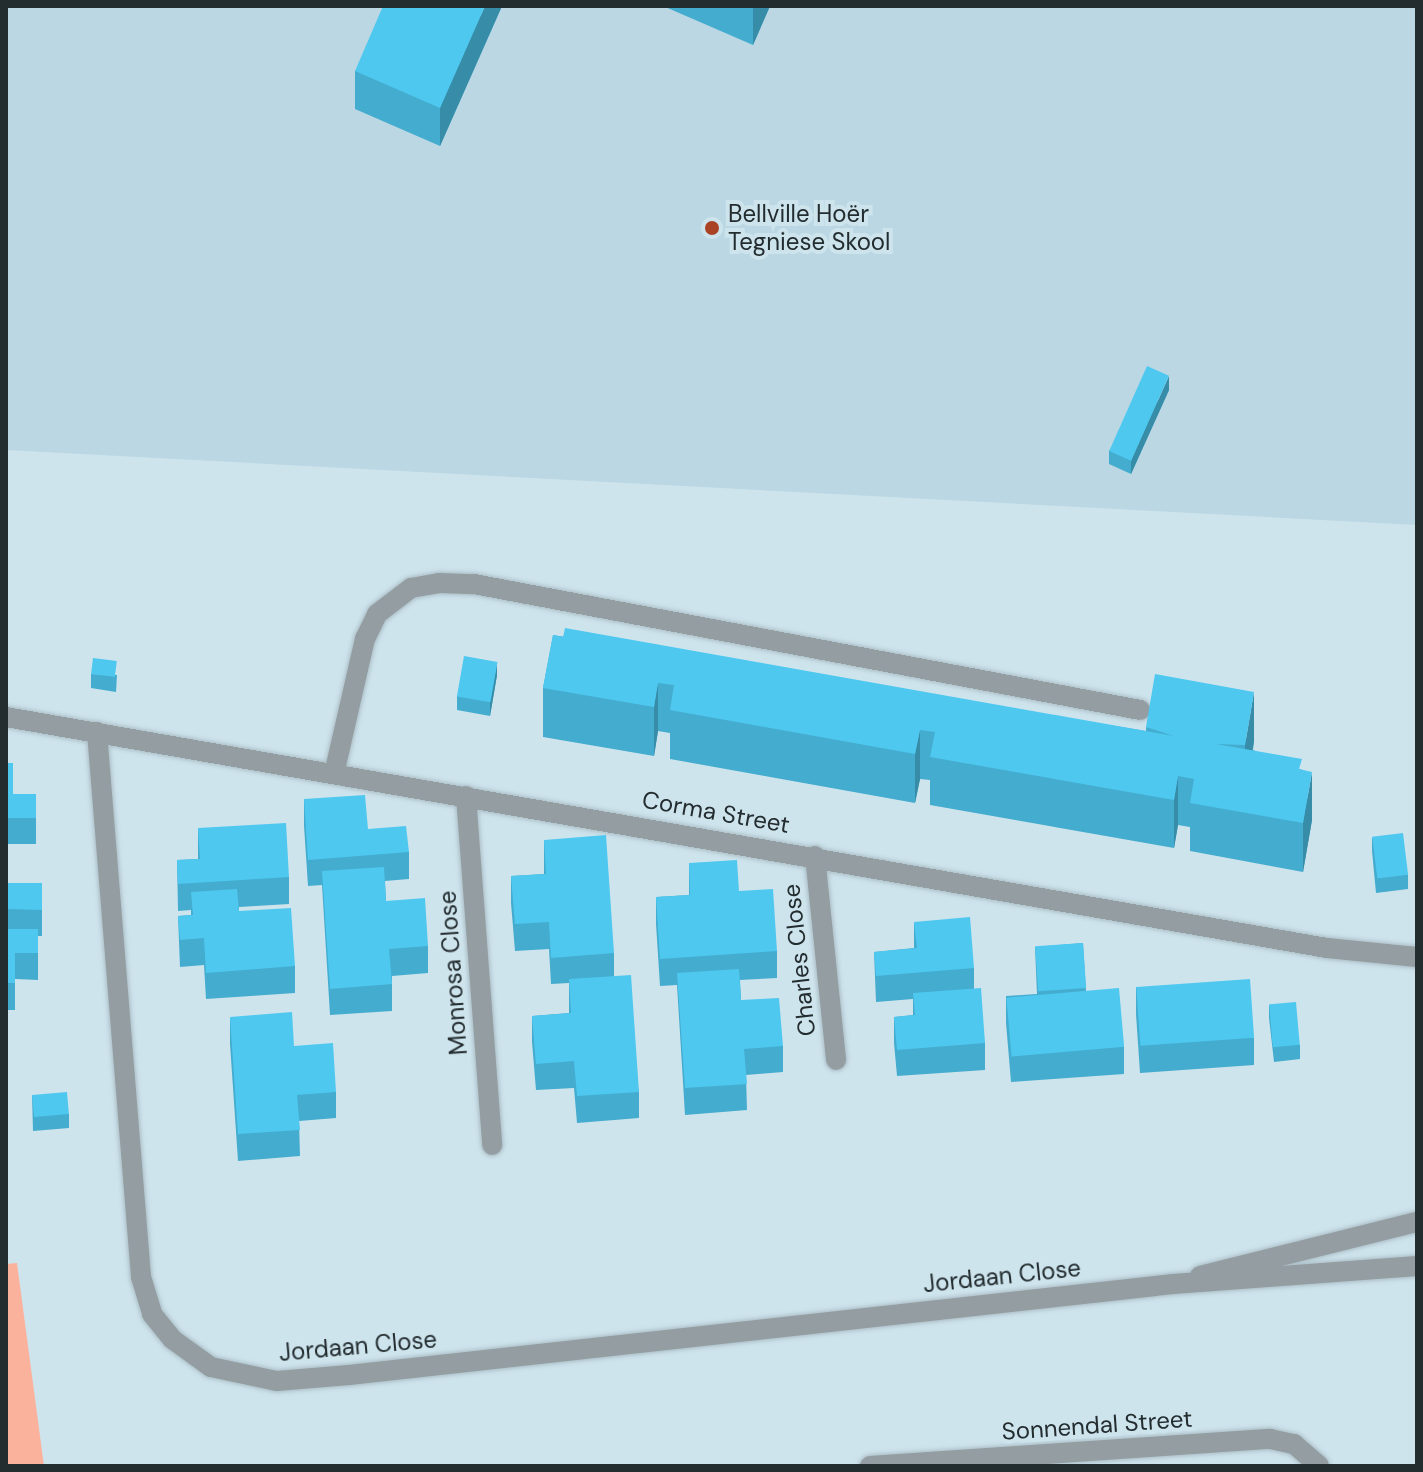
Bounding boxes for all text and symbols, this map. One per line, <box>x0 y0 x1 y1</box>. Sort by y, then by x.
place label: Bellville Hoër Tegniese Skool <box>728 200 890 256</box>
marker: Bellville Hoër Tegniese Skool <box>703 219 721 237</box>
street label: Corma Street <box>640 785 792 839</box>
street label: Charles Close <box>777 882 821 1038</box>
street label: Monrosa Close <box>433 890 473 1056</box>
street label: Jordaan Close <box>922 1253 1082 1299</box>
street label: Jordaan Close <box>278 1325 438 1367</box>
street label: Sonnendal Street <box>1001 1404 1193 1446</box>

